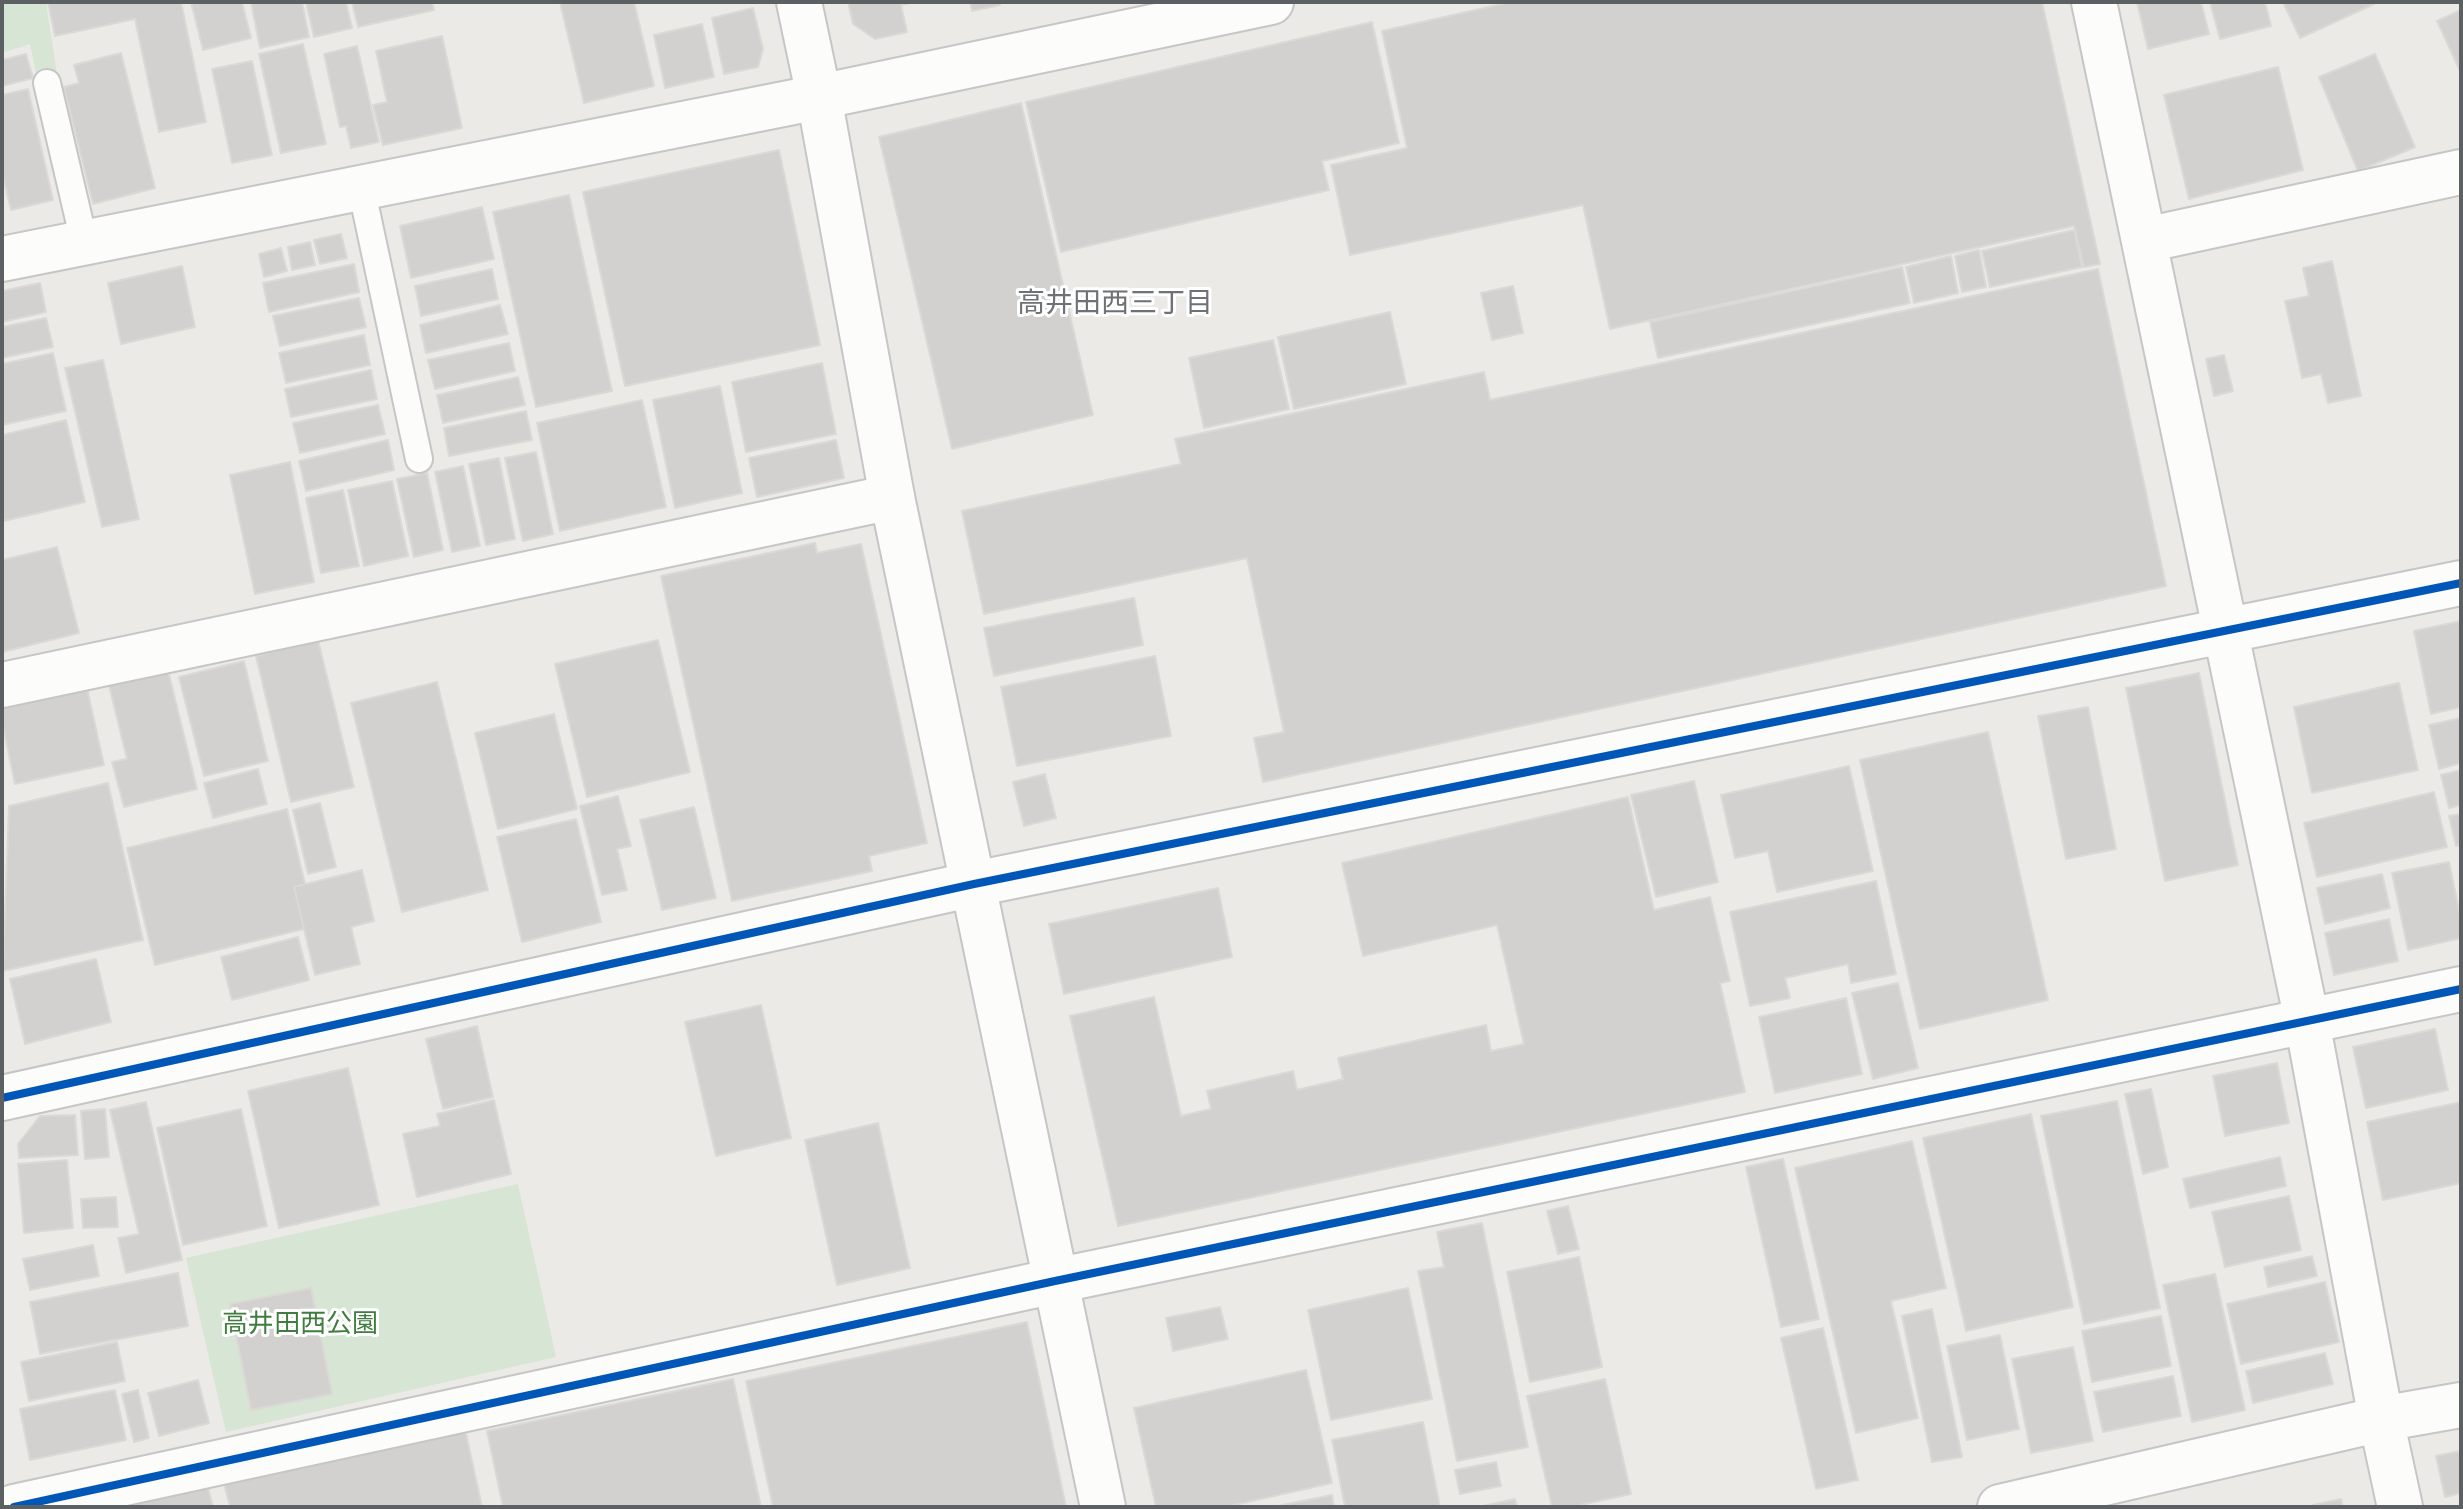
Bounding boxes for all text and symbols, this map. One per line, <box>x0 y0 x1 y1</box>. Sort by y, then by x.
district label: 高井田西三丁目 <box>1017 286 1213 320</box>
park label: 高井田西公園 <box>222 1308 378 1340</box>

